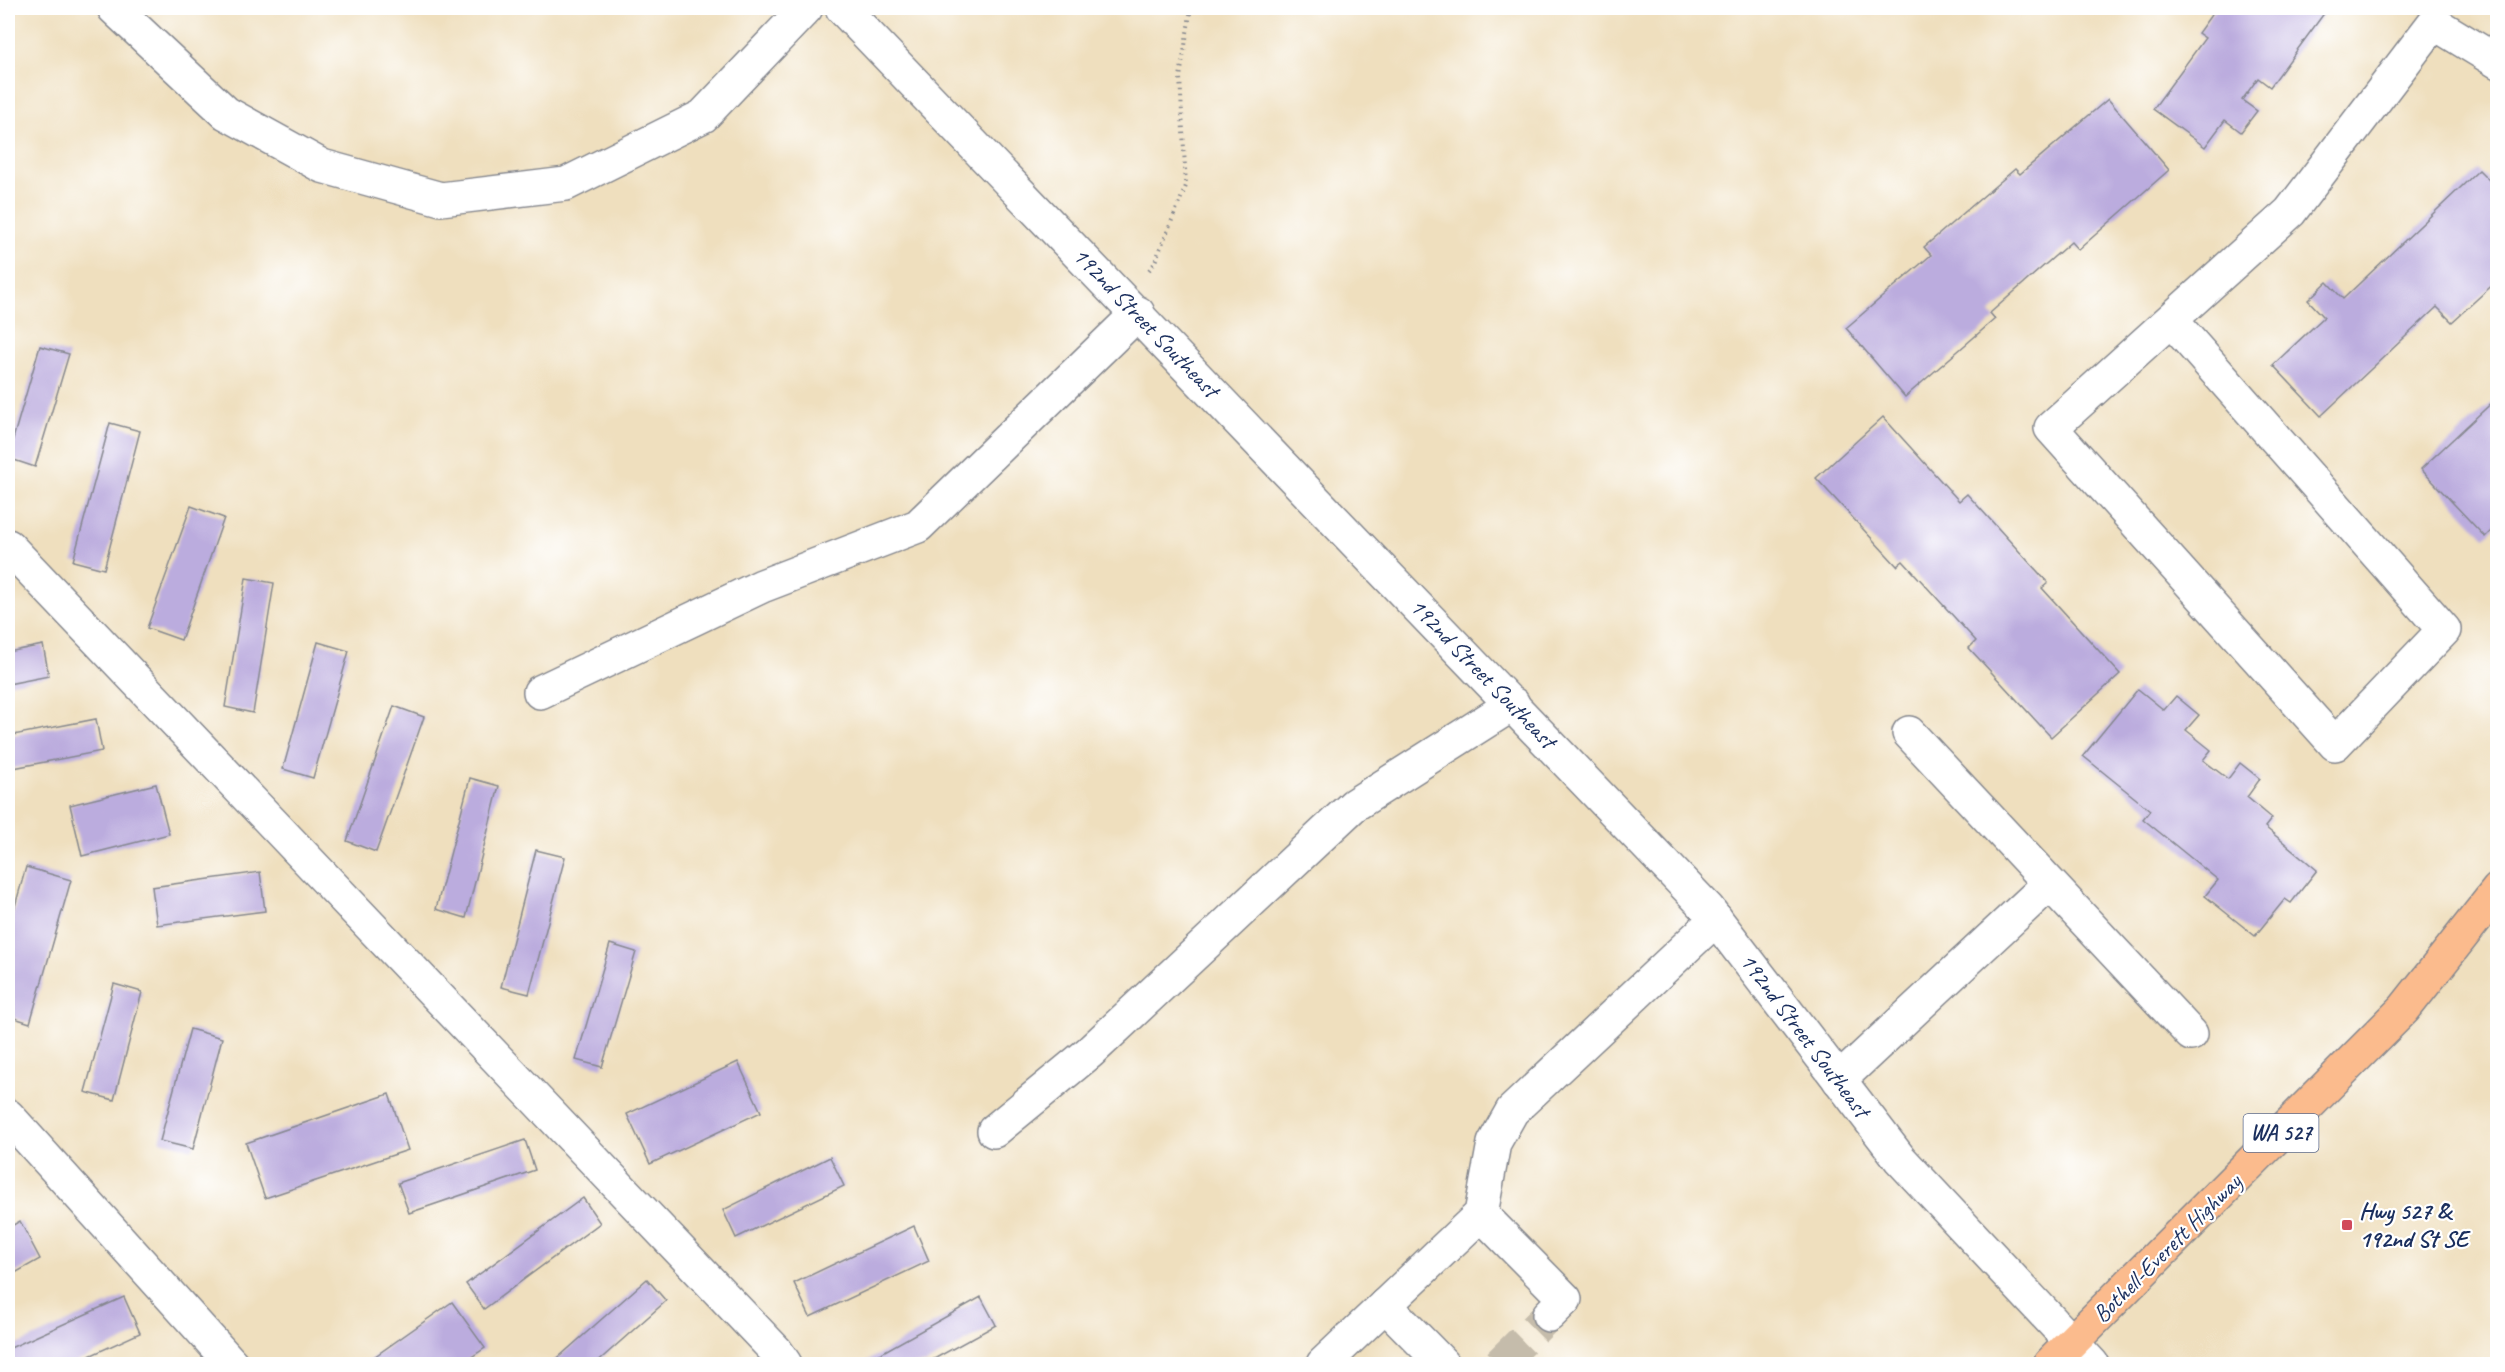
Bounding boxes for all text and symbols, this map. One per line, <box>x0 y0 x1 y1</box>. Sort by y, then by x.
street label: 192nd Street Southeast <box>1066 240 1228 406</box>
street label: 192nd Street Southeast <box>1403 591 1565 757</box>
street label: 192nd Street Southeast <box>1733 947 1878 1125</box>
road number: WA 527 <box>2244 1114 2318 1152</box>
street label: Bothell-Everett Highway <box>2086 1166 2249 1329</box>
place label: Hwy 527 & 192nd St SE <box>2359 1196 2471 1254</box>
marker: Hwy 527 & 192nd St SE <box>2340 1218 2354 1232</box>

